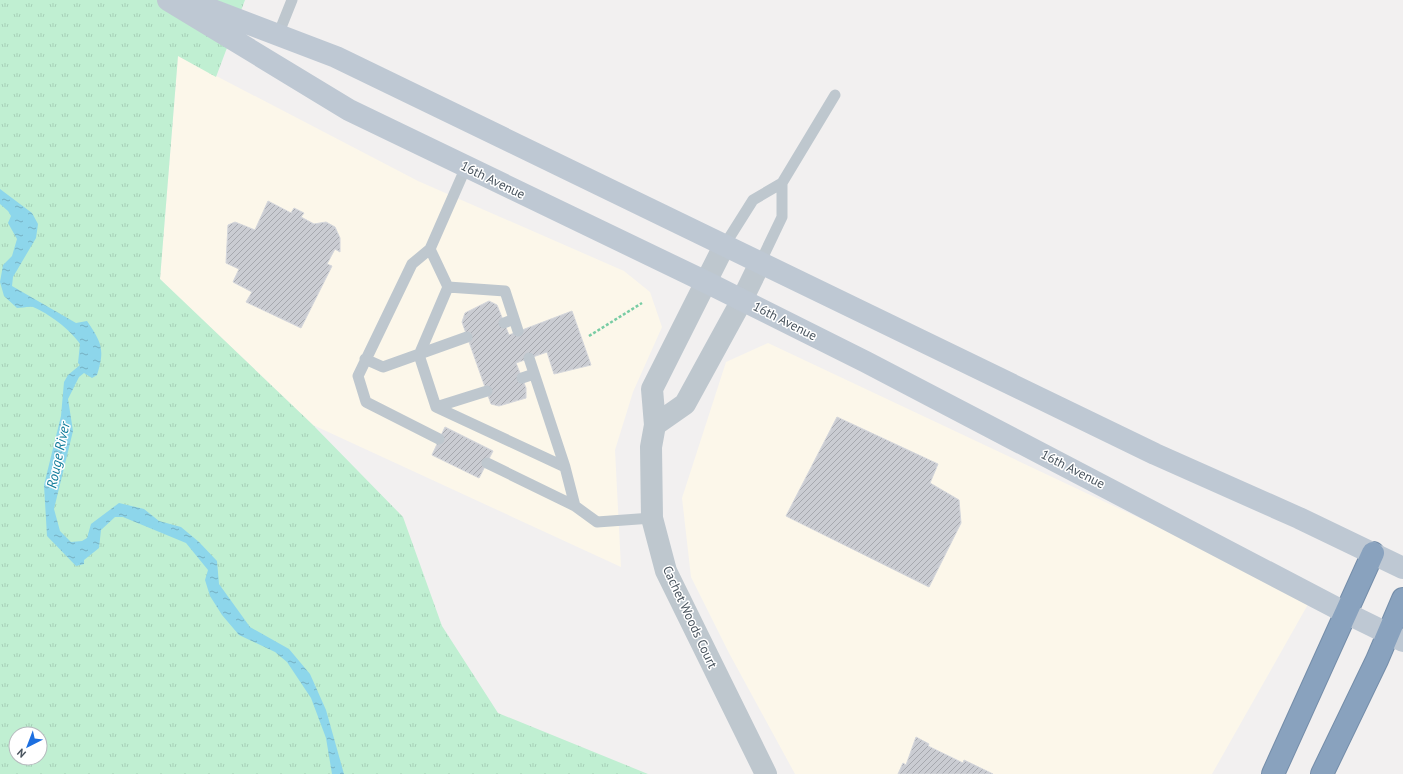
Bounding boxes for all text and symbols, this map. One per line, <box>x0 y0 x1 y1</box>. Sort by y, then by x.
street label: 16th Avenue <box>458 157 528 203</box>
street label: 16th Avenue <box>750 298 820 344</box>
water label: Rouge River <box>42 419 74 490</box>
street label: 16th Avenue <box>1038 446 1108 492</box>
street label: Cachet Woods Court <box>659 563 721 671</box>
north arrow <box>8 726 48 766</box>
text: N <box>14 746 29 761</box>

